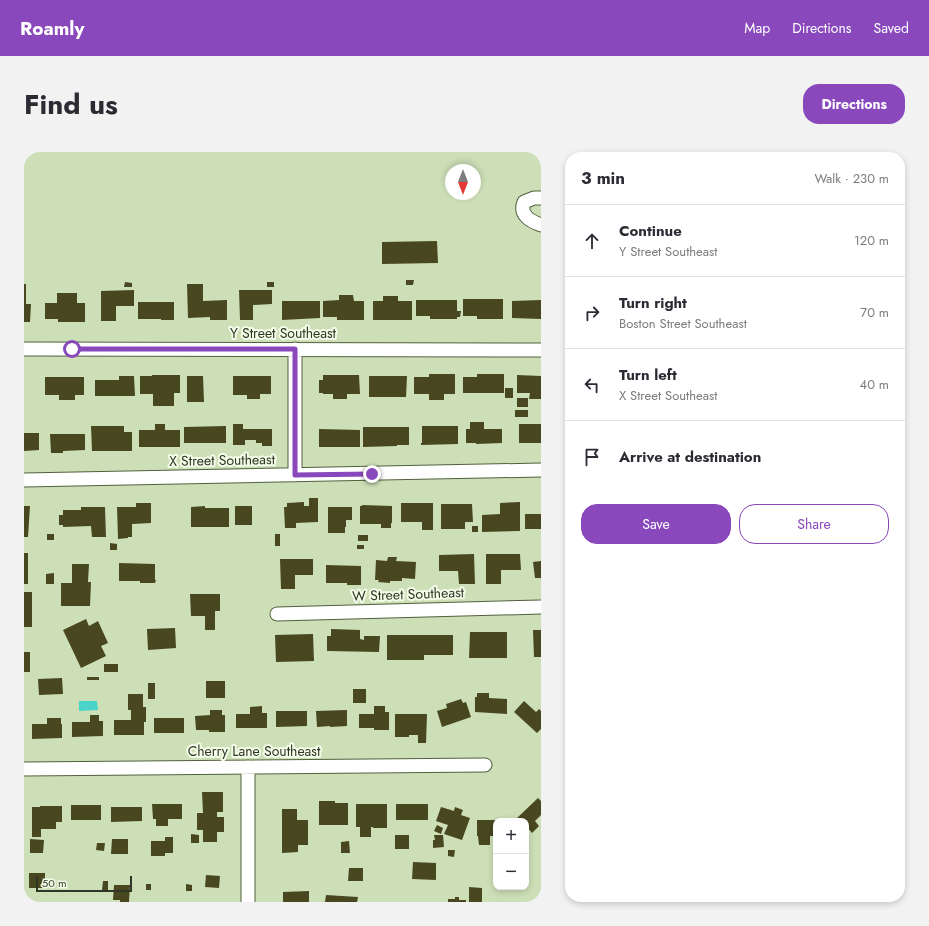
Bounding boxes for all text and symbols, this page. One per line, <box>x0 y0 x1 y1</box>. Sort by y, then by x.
text: Roamly <box>20 15 84 42</box>
text: Map <box>744 18 770 38</box>
text: Directions <box>792 18 852 38</box>
text: Saved <box>874 18 909 38</box>
text: Find us <box>24 84 118 125</box>
button: Directions <box>803 84 905 124</box>
north arrow <box>445 164 481 200</box>
text: 3 min <box>581 166 625 190</box>
text: Walk · 230 m <box>814 169 889 188</box>
text: Continue <box>619 220 682 242</box>
icon: ahead <box>581 230 603 252</box>
text: 120 m <box>854 231 889 250</box>
text: Y Street Southeast <box>619 242 717 261</box>
text: Turn right <box>619 292 687 314</box>
icon: right <box>581 302 603 324</box>
text: 70 m <box>860 303 889 322</box>
text: Boston Street Southeast <box>619 314 747 333</box>
street label: Y Street Southeast <box>230 323 337 343</box>
route start <box>63 340 81 358</box>
text: Turn left <box>619 364 677 386</box>
icon: left <box>581 374 603 396</box>
text: 40 m <box>860 375 889 394</box>
text: X Street Southeast <box>619 386 717 405</box>
icon: arrive <box>581 446 603 468</box>
text: Arrive at destination <box>619 446 761 468</box>
street label: X Street Southeast <box>169 449 276 471</box>
route end <box>363 465 381 483</box>
button: Save <box>581 504 731 544</box>
button: Share <box>739 504 889 544</box>
street label: W Street Southeast <box>352 582 465 606</box>
street label: Cherry Lane Southeast <box>188 741 321 761</box>
map controls <box>493 818 529 890</box>
button: + <box>493 818 529 854</box>
button: − <box>493 854 529 890</box>
scale bar <box>36 874 132 893</box>
text: 50 m <box>42 875 67 891</box>

